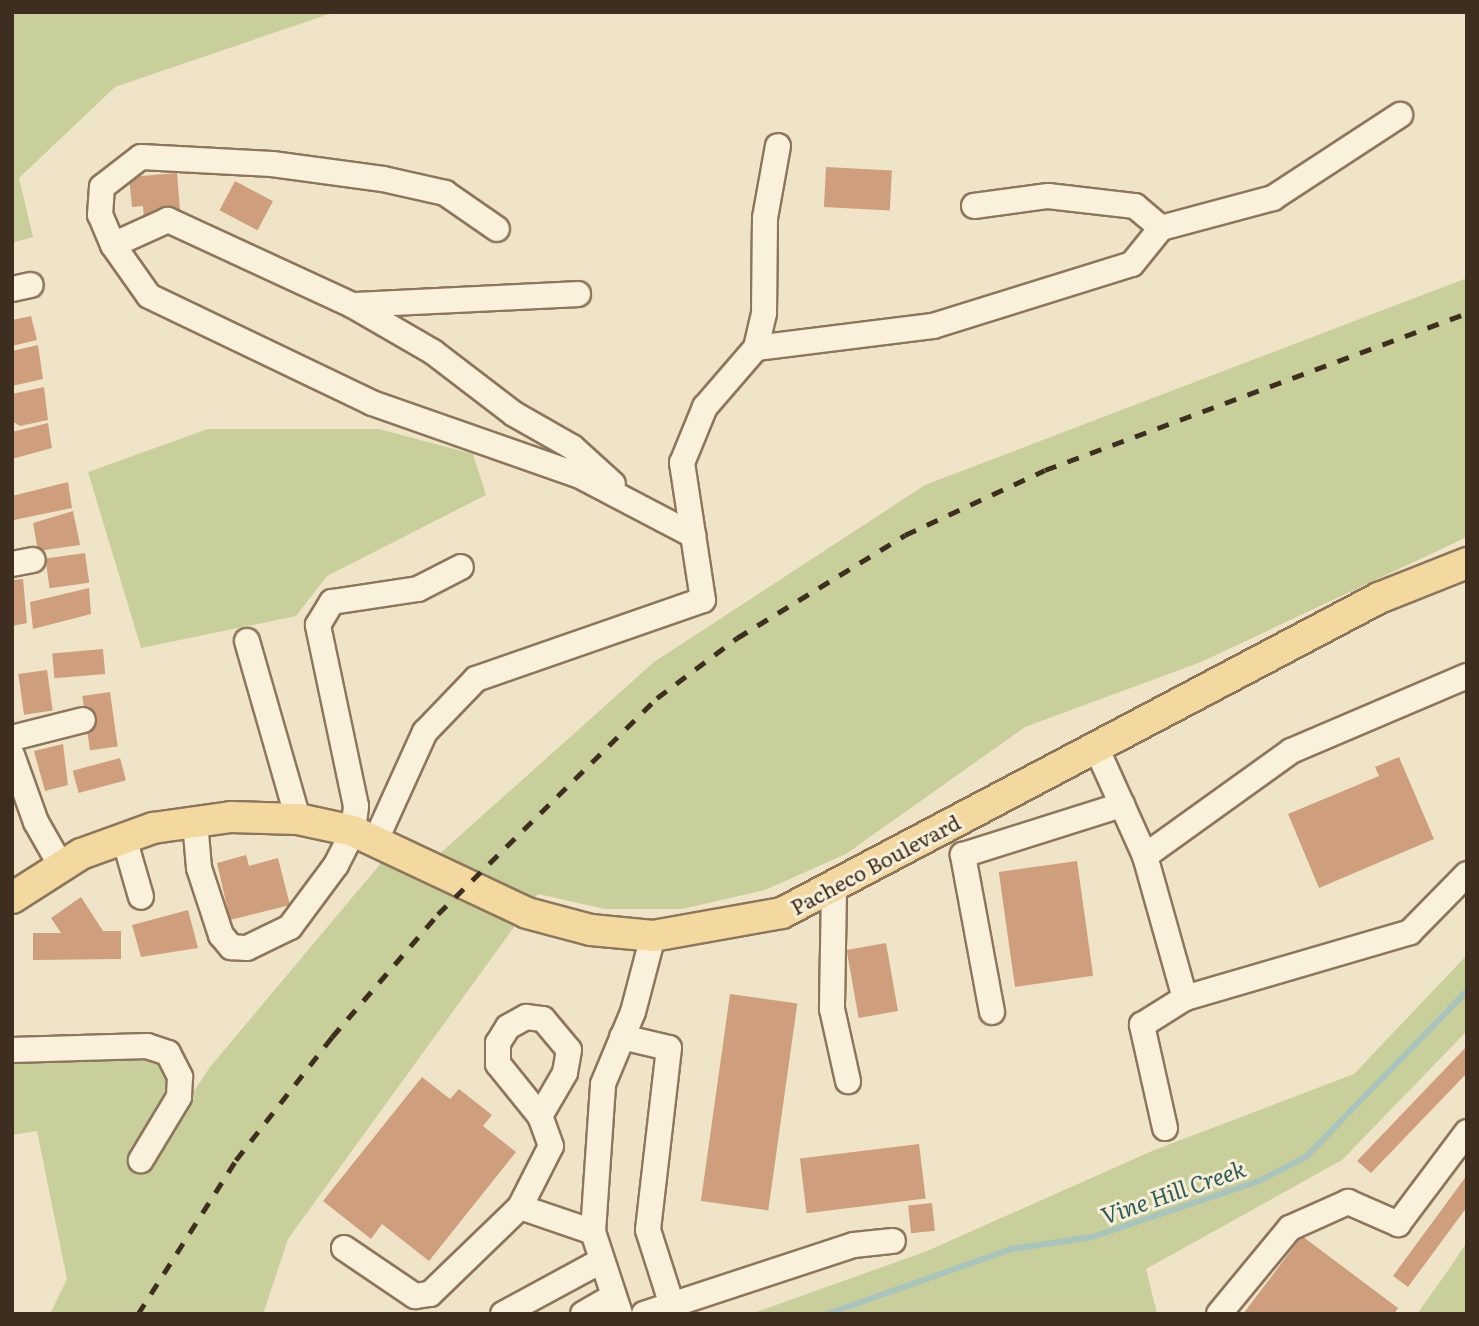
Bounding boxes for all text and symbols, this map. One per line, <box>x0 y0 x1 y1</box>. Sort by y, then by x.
street label: Pacheco Boulevard <box>786 809 964 919</box>
water label: Vine Hill Creek <box>1097 1153 1249 1229</box>

